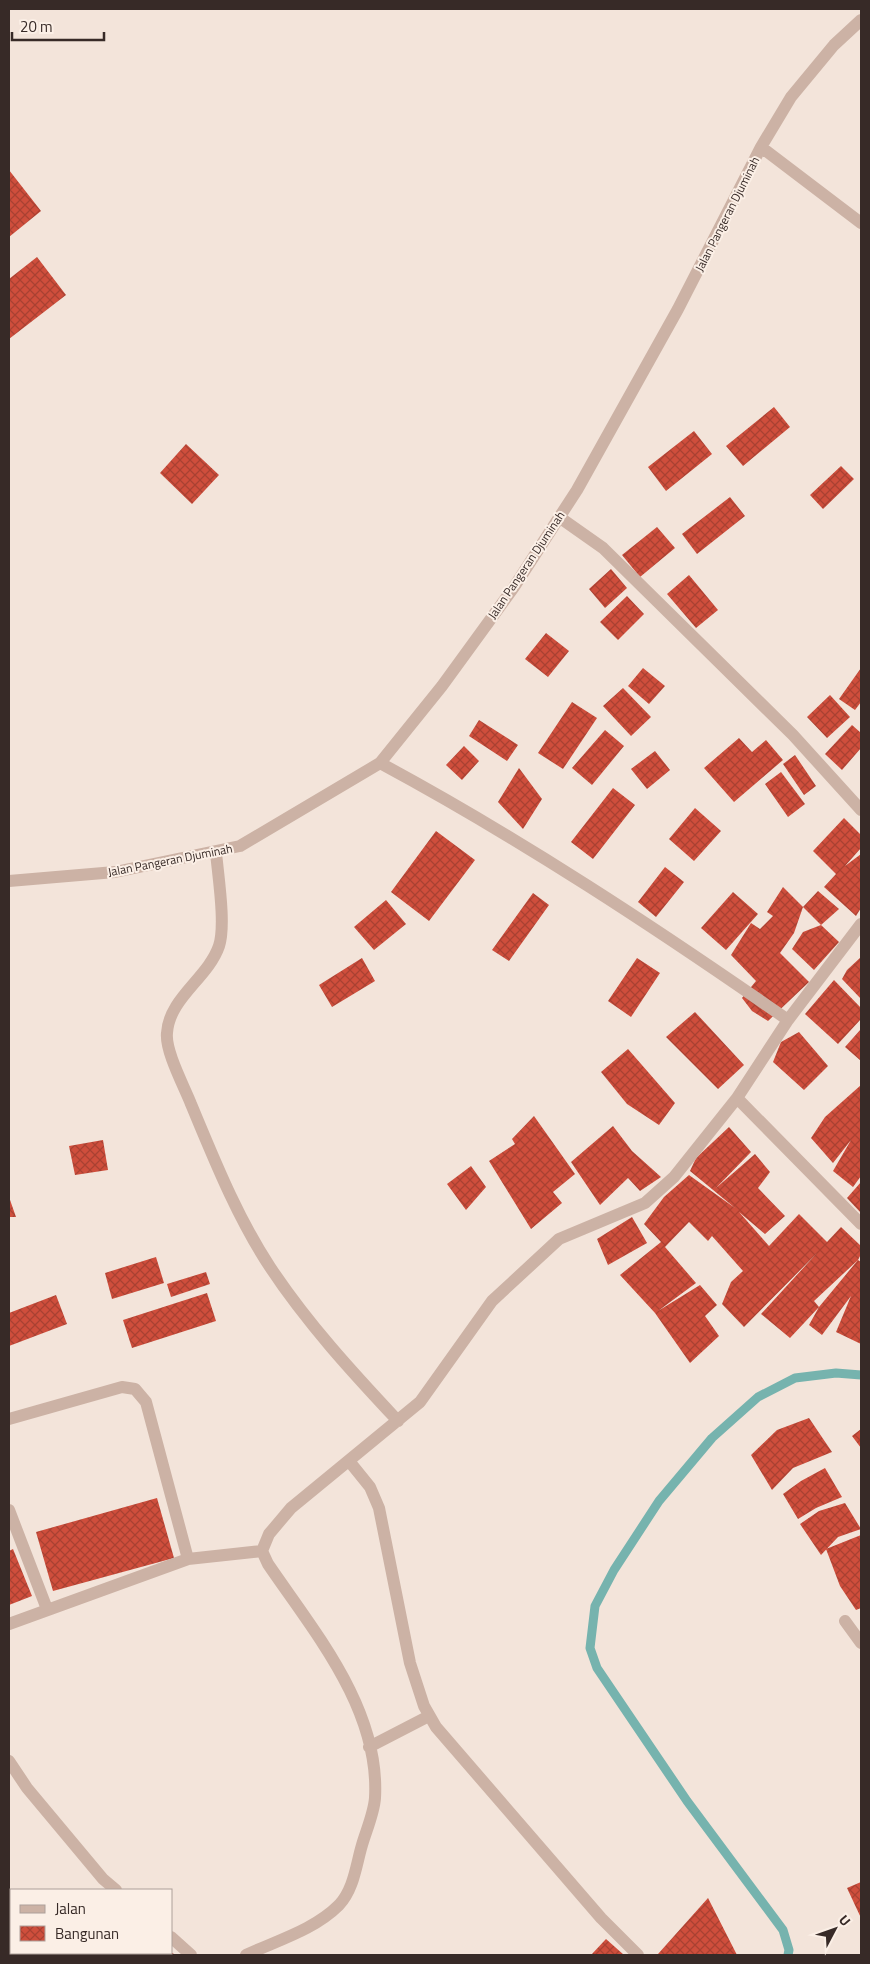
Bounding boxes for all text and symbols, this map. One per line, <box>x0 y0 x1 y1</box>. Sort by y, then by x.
scale bar <box>12 10 105 42</box>
text: 20 m <box>20 15 53 38</box>
street label: Jalan Pangeran Djuminah <box>690 153 764 275</box>
street label: Jalan Pangeran Djuminah <box>483 507 569 623</box>
street label: Jalan Pangeran Djuminah <box>106 839 234 881</box>
legend <box>10 1889 172 1954</box>
text: Jalan <box>55 1897 86 1920</box>
north arrow <box>810 1904 860 1954</box>
text: U <box>834 1910 856 1930</box>
text: Bangunan <box>55 1922 119 1945</box>

